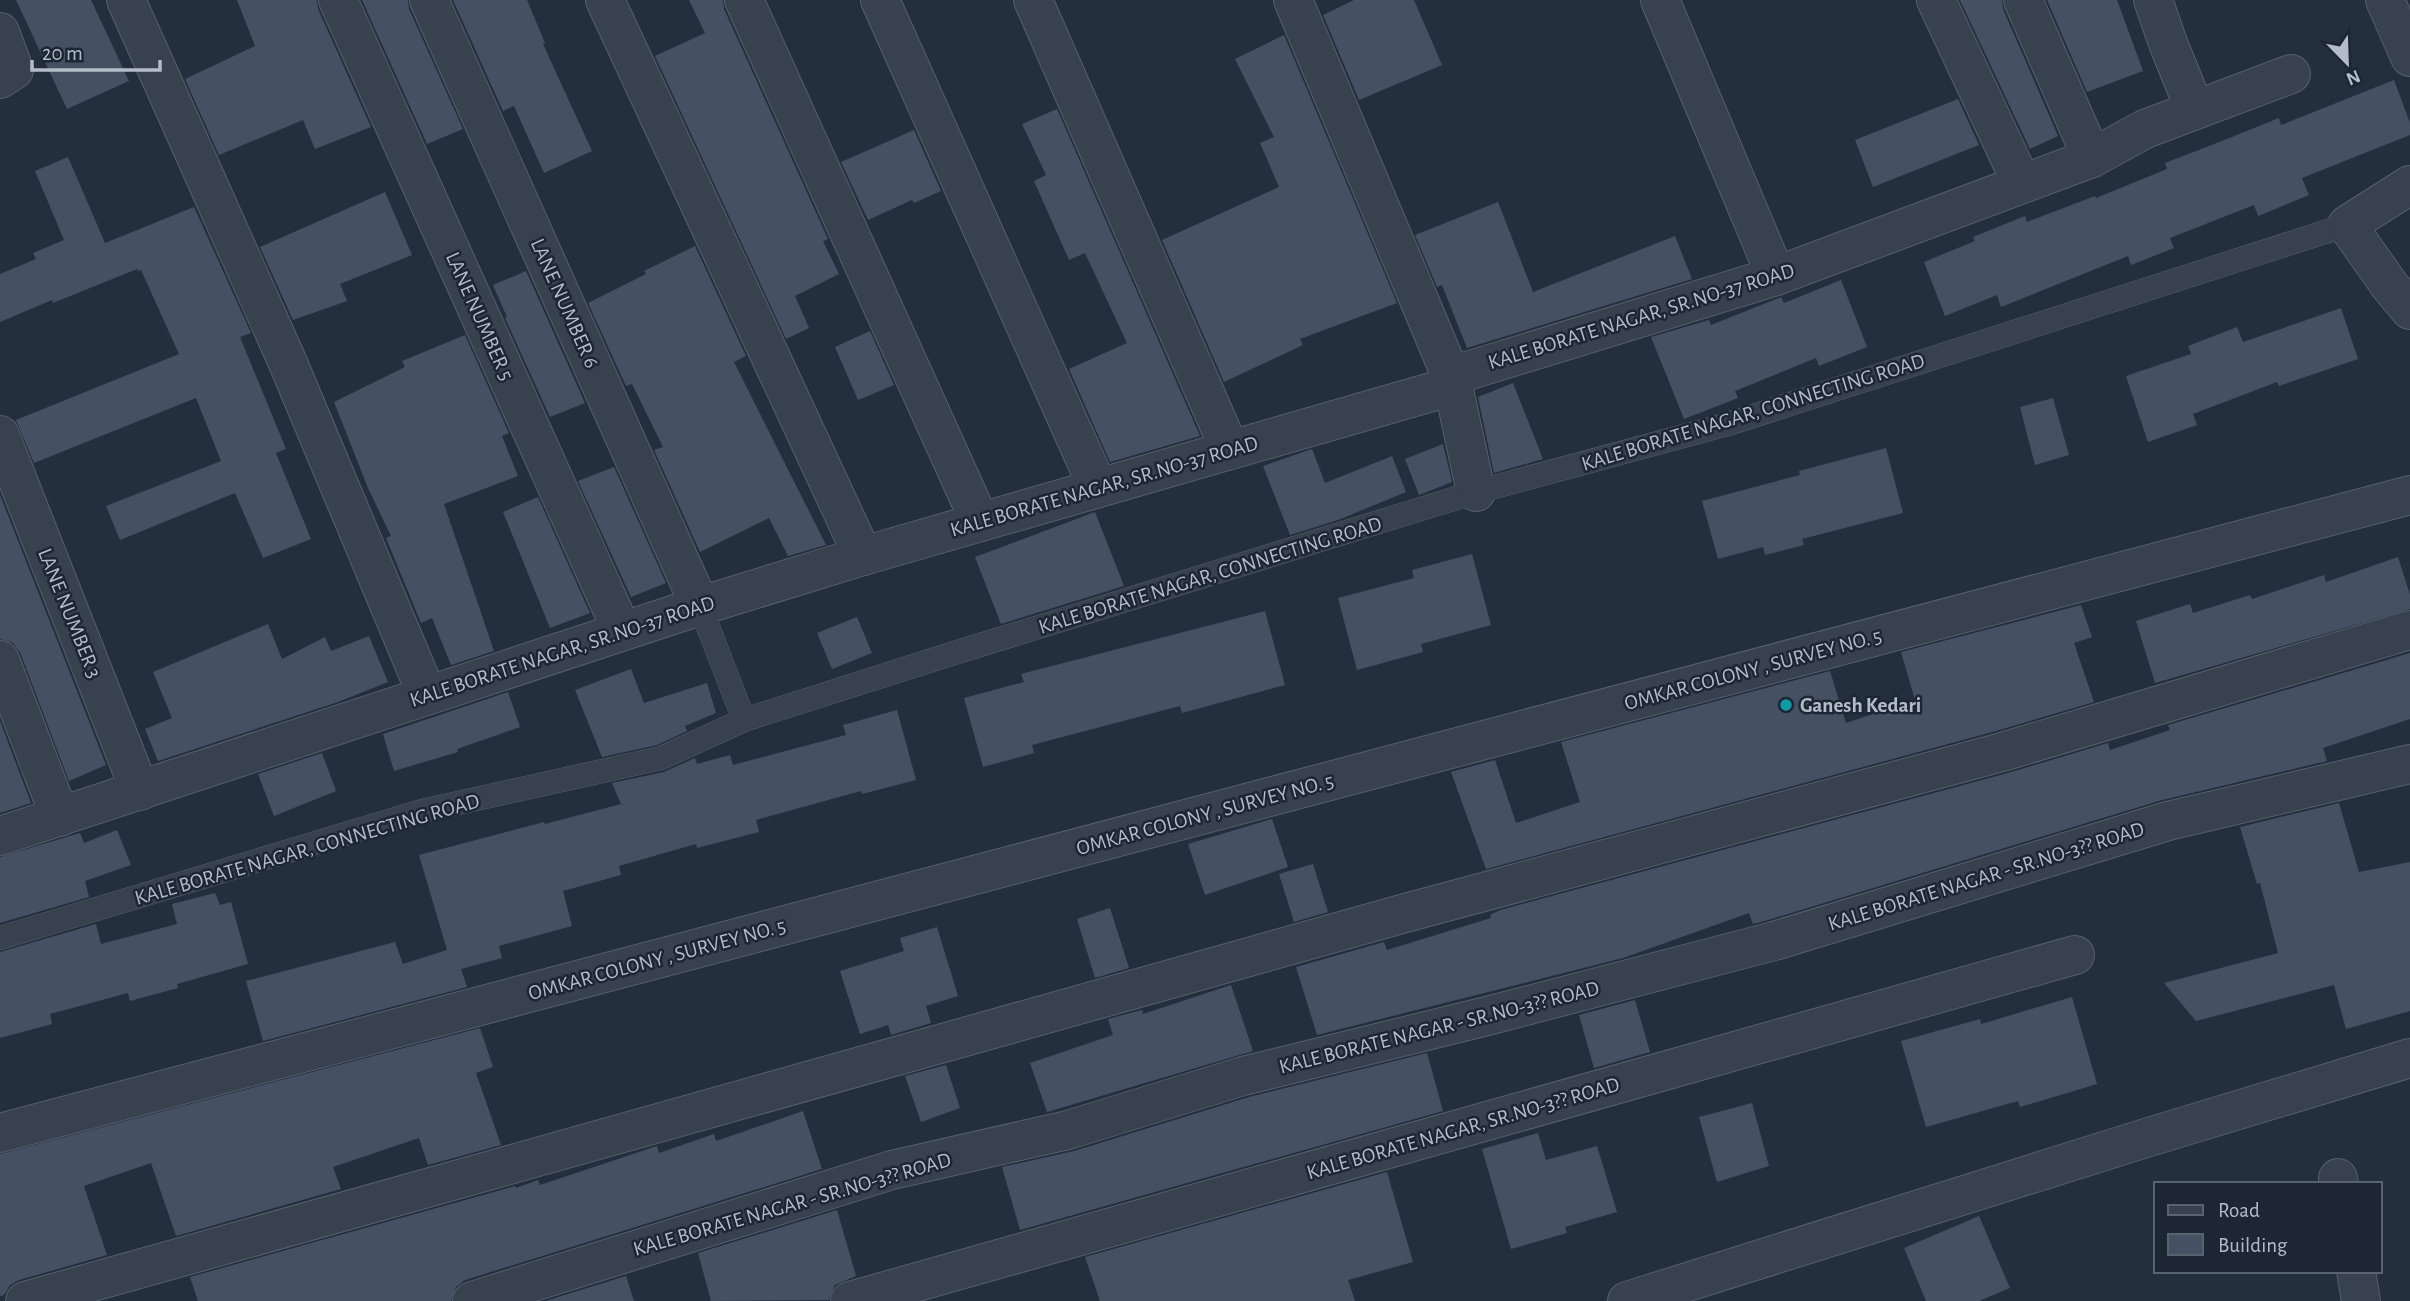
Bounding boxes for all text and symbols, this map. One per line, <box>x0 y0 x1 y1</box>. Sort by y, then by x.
scale bar <box>32 28 159 72</box>
north arrow <box>2312 28 2382 98</box>
text: 20 m <box>42 43 83 64</box>
text: N <box>2343 66 2363 89</box>
street label: LANE NUMBER 6 <box>527 235 602 371</box>
street label: LANE NUMBER 5 <box>442 249 517 384</box>
street label: KALE BORATE NAGAR, SR.NO-37 ROAD <box>1486 260 1797 373</box>
street label: KALE BORATE NAGAR, CONNECTING ROAD <box>1579 350 1927 475</box>
street label: KALE BORATE NAGAR, SR.NO-37 ROAD <box>948 432 1260 541</box>
street label: KALE BORATE NAGAR, CONNECTING ROAD <box>1036 513 1384 638</box>
street label: LANE NUMBER 3 <box>34 545 105 681</box>
street label: KALE BORATE NAGAR, SR.NO-37 ROAD <box>407 592 717 711</box>
street label: OMKAR COLONY , SURVEY NO. 5 <box>1622 625 1884 714</box>
place label: Ganesh Kedari <box>1800 695 1921 716</box>
marker: Ganesh Kedari <box>1778 697 1794 713</box>
street label: OMKAR COLONY , SURVEY NO. 5 <box>1074 770 1336 859</box>
street label: KALE BORATE NAGAR, CONNECTING ROAD <box>132 790 482 909</box>
street label: KALE BORATE NAGAR - SR.NO-3?? ROAD <box>1826 818 2147 935</box>
street label: OMKAR COLONY , SURVEY NO. 5 <box>526 915 788 1004</box>
street label: KALE BORATE NAGAR - SR.NO-3?? ROAD <box>1277 977 1601 1078</box>
street label: KALE BORATE NAGAR, SR.NO-3?? ROAD <box>1304 1074 1622 1183</box>
street label: KALE BORATE NAGAR - SR.NO-3?? ROAD <box>631 1149 953 1260</box>
legend <box>2154 1182 2382 1273</box>
text: Road <box>2218 1200 2260 1221</box>
text: Building <box>2218 1235 2288 1256</box>

